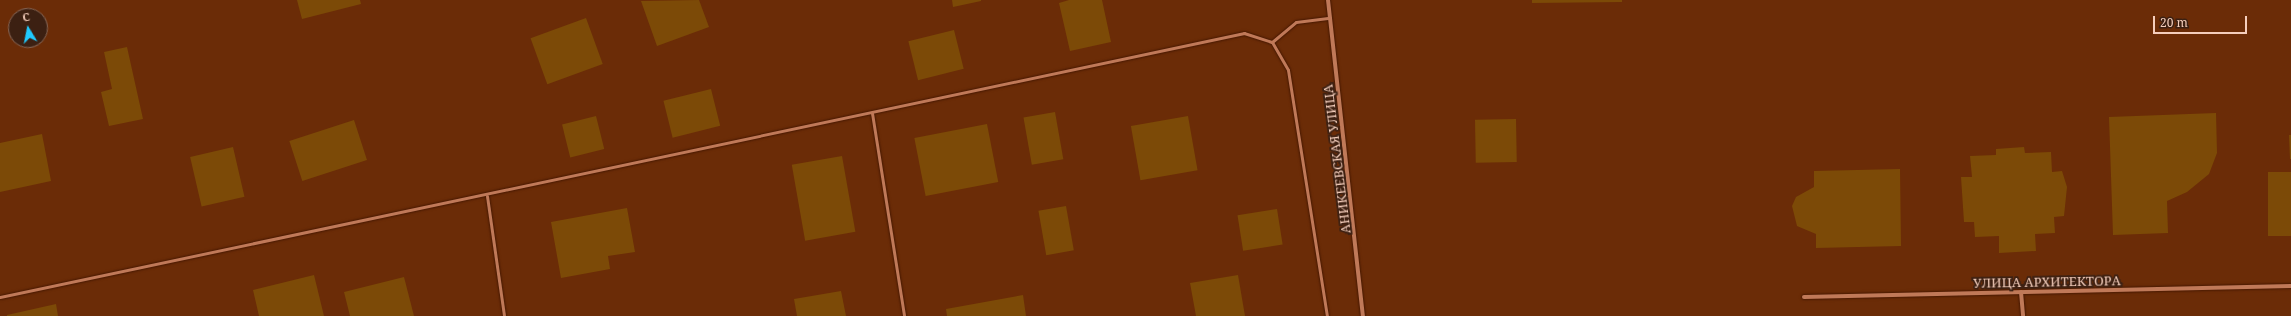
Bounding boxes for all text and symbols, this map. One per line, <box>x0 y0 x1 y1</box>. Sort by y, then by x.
north arrow <box>8 8 48 48</box>
scale bar <box>2155 8 2249 34</box>
text: С <box>21 9 31 25</box>
text: 20 m <box>2160 14 2188 31</box>
street label: АНИКЕЕВСКАЯ УЛИЦА <box>1320 84 1354 234</box>
street label: УЛИЦА АРХИТЕКТОРА <box>1973 273 2121 291</box>

